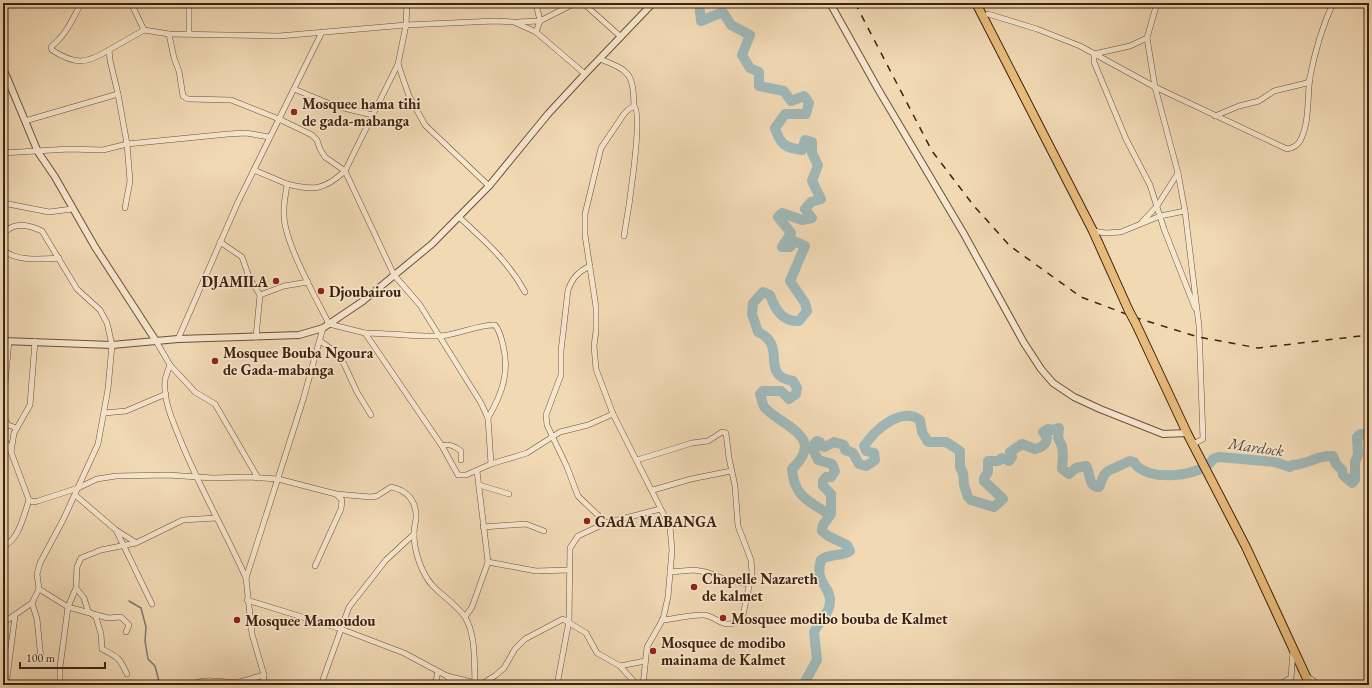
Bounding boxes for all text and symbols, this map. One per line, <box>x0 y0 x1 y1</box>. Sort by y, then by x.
place label: Mosquee hama tihi de gada-mabanga <box>302 94 421 130</box>
marker: Mosquee hama tihi de gada-mabanga <box>289 107 299 117</box>
place label: DJAMILA <box>202 272 268 291</box>
marker: DJAMILA <box>271 276 281 286</box>
place label: Djoubairou <box>329 282 402 301</box>
marker: Djoubairou <box>316 286 326 296</box>
place label: Mosquee Bouba Ngoura de Gada-mabanga <box>223 343 374 379</box>
marker: Mosquee Bouba Ngoura de Gada-mabanga <box>210 356 220 366</box>
water label: Mardock <box>1226 433 1286 461</box>
place label: GAdA MABANGA <box>595 512 717 531</box>
marker: GAdA MABANGA <box>582 516 592 526</box>
place label: Chapelle Nazareth de kalmet <box>702 569 818 605</box>
marker: Chapelle Nazareth de kalmet <box>689 582 699 592</box>
place label: Mosquee modibo bouba de Kalmet <box>731 609 948 628</box>
place label: Mosquee Mamoudou <box>245 611 376 630</box>
marker: Mosquee modibo bouba de Kalmet <box>718 613 728 623</box>
marker: Mosquee Mamoudou <box>232 615 242 625</box>
place label: Mosquee de modibo mainama de Kalmet <box>661 633 786 669</box>
scale bar <box>20 644 105 670</box>
marker: Mosquee de modibo mainama de Kalmet <box>648 646 658 656</box>
text: 100 m <box>26 650 56 666</box>

